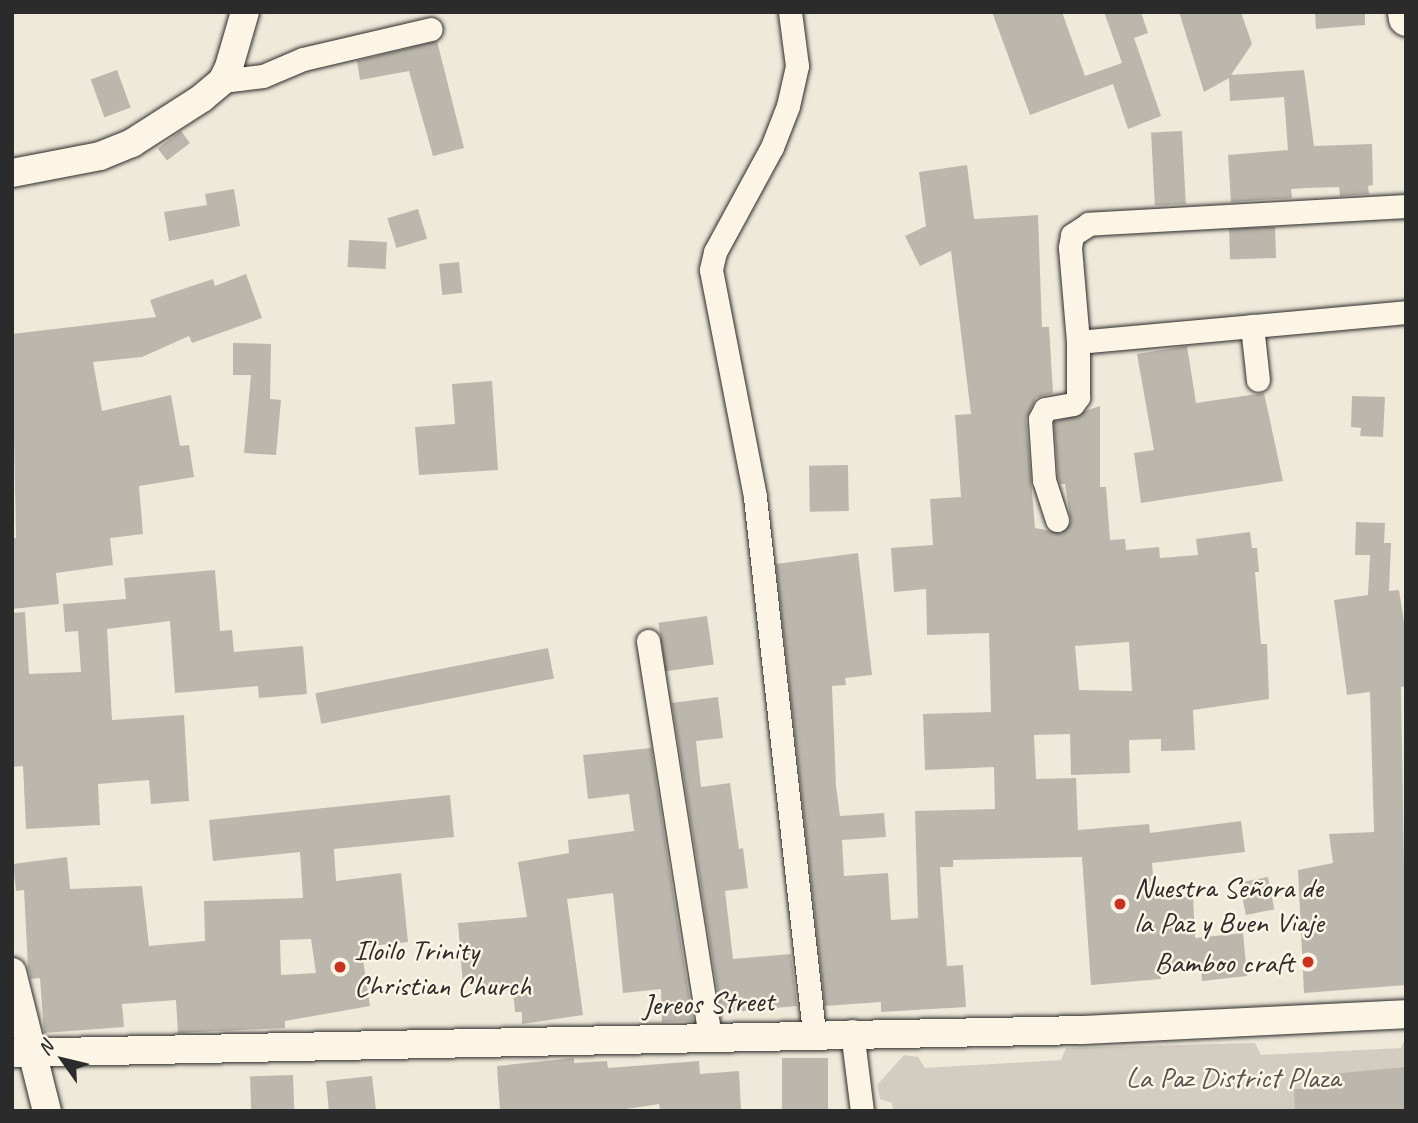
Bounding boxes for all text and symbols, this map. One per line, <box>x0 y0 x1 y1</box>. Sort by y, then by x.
place label: Nuestra Señora de la Paz y Buen Viaje <box>1134 869 1325 939</box>
marker: Nuestra Señora de la Paz y Buen Viaje <box>1112 896 1128 912</box>
place label: Iloilo Trinity Christian Church <box>354 932 532 1002</box>
place label: Bamboo craft <box>1155 944 1294 980</box>
marker: Bamboo craft <box>1300 954 1316 970</box>
marker: Iloilo Trinity Christian Church <box>332 959 348 975</box>
street label: Jereos Street <box>641 983 775 1023</box>
north arrow <box>28 1025 98 1095</box>
text: N <box>32 1037 59 1060</box>
park label: La Paz District Plaza <box>1124 1059 1342 1095</box>

